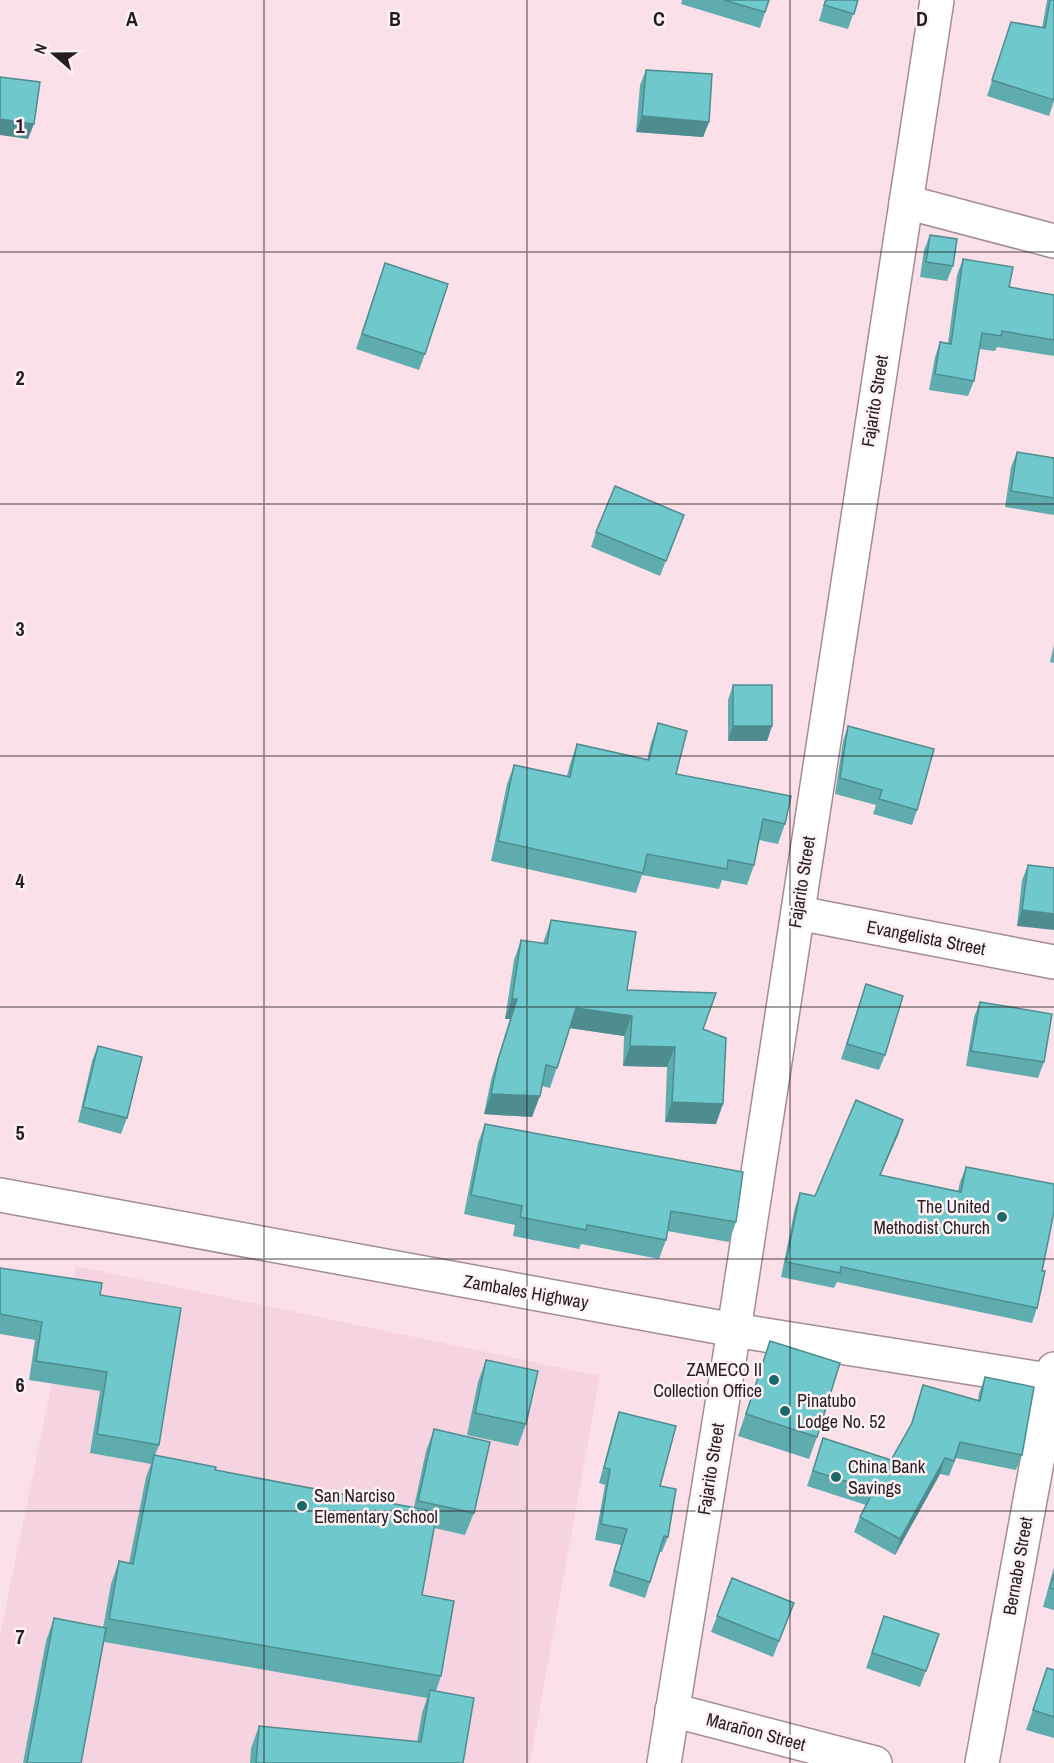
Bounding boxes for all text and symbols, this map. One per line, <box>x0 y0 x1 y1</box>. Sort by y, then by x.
text: A <box>126 5 138 32</box>
text: B <box>389 5 401 32</box>
text: C <box>653 5 665 32</box>
text: D <box>916 5 928 32</box>
north arrow <box>24 24 84 84</box>
text: N <box>28 41 52 57</box>
text: 1 <box>15 112 25 139</box>
street label: Fajarito Street <box>855 353 894 449</box>
text: 2 <box>15 364 25 391</box>
text: 3 <box>15 615 25 642</box>
street label: Fajarito Street <box>782 834 821 930</box>
text: 4 <box>15 867 25 894</box>
street label: Evangelista Street <box>865 914 988 961</box>
text: 5 <box>15 1119 25 1146</box>
place label: The United Methodist Church <box>874 1194 990 1240</box>
marker: The United Methodist Church <box>995 1210 1009 1224</box>
street label: Zambales Highway <box>462 1268 591 1315</box>
place label: ZAMECO II Collection Office <box>653 1357 762 1403</box>
text: 6 <box>15 1371 25 1398</box>
marker: ZAMECO II Collection Office <box>767 1373 781 1387</box>
place label: Pinatubo Lodge No. 52 <box>797 1388 886 1434</box>
marker: Pinatubo Lodge No. 52 <box>778 1404 792 1418</box>
street label: Fajarito Street <box>691 1421 730 1517</box>
place label: China Bank Savings <box>848 1454 926 1500</box>
marker: China Bank Savings <box>829 1470 843 1484</box>
place label: San Narciso Elementary School <box>314 1483 438 1529</box>
marker: San Narciso Elementary School <box>295 1499 309 1513</box>
street label: Bernabe Street <box>997 1515 1038 1617</box>
text: 7 <box>15 1623 25 1650</box>
street label: Marañon Street <box>704 1706 809 1757</box>

